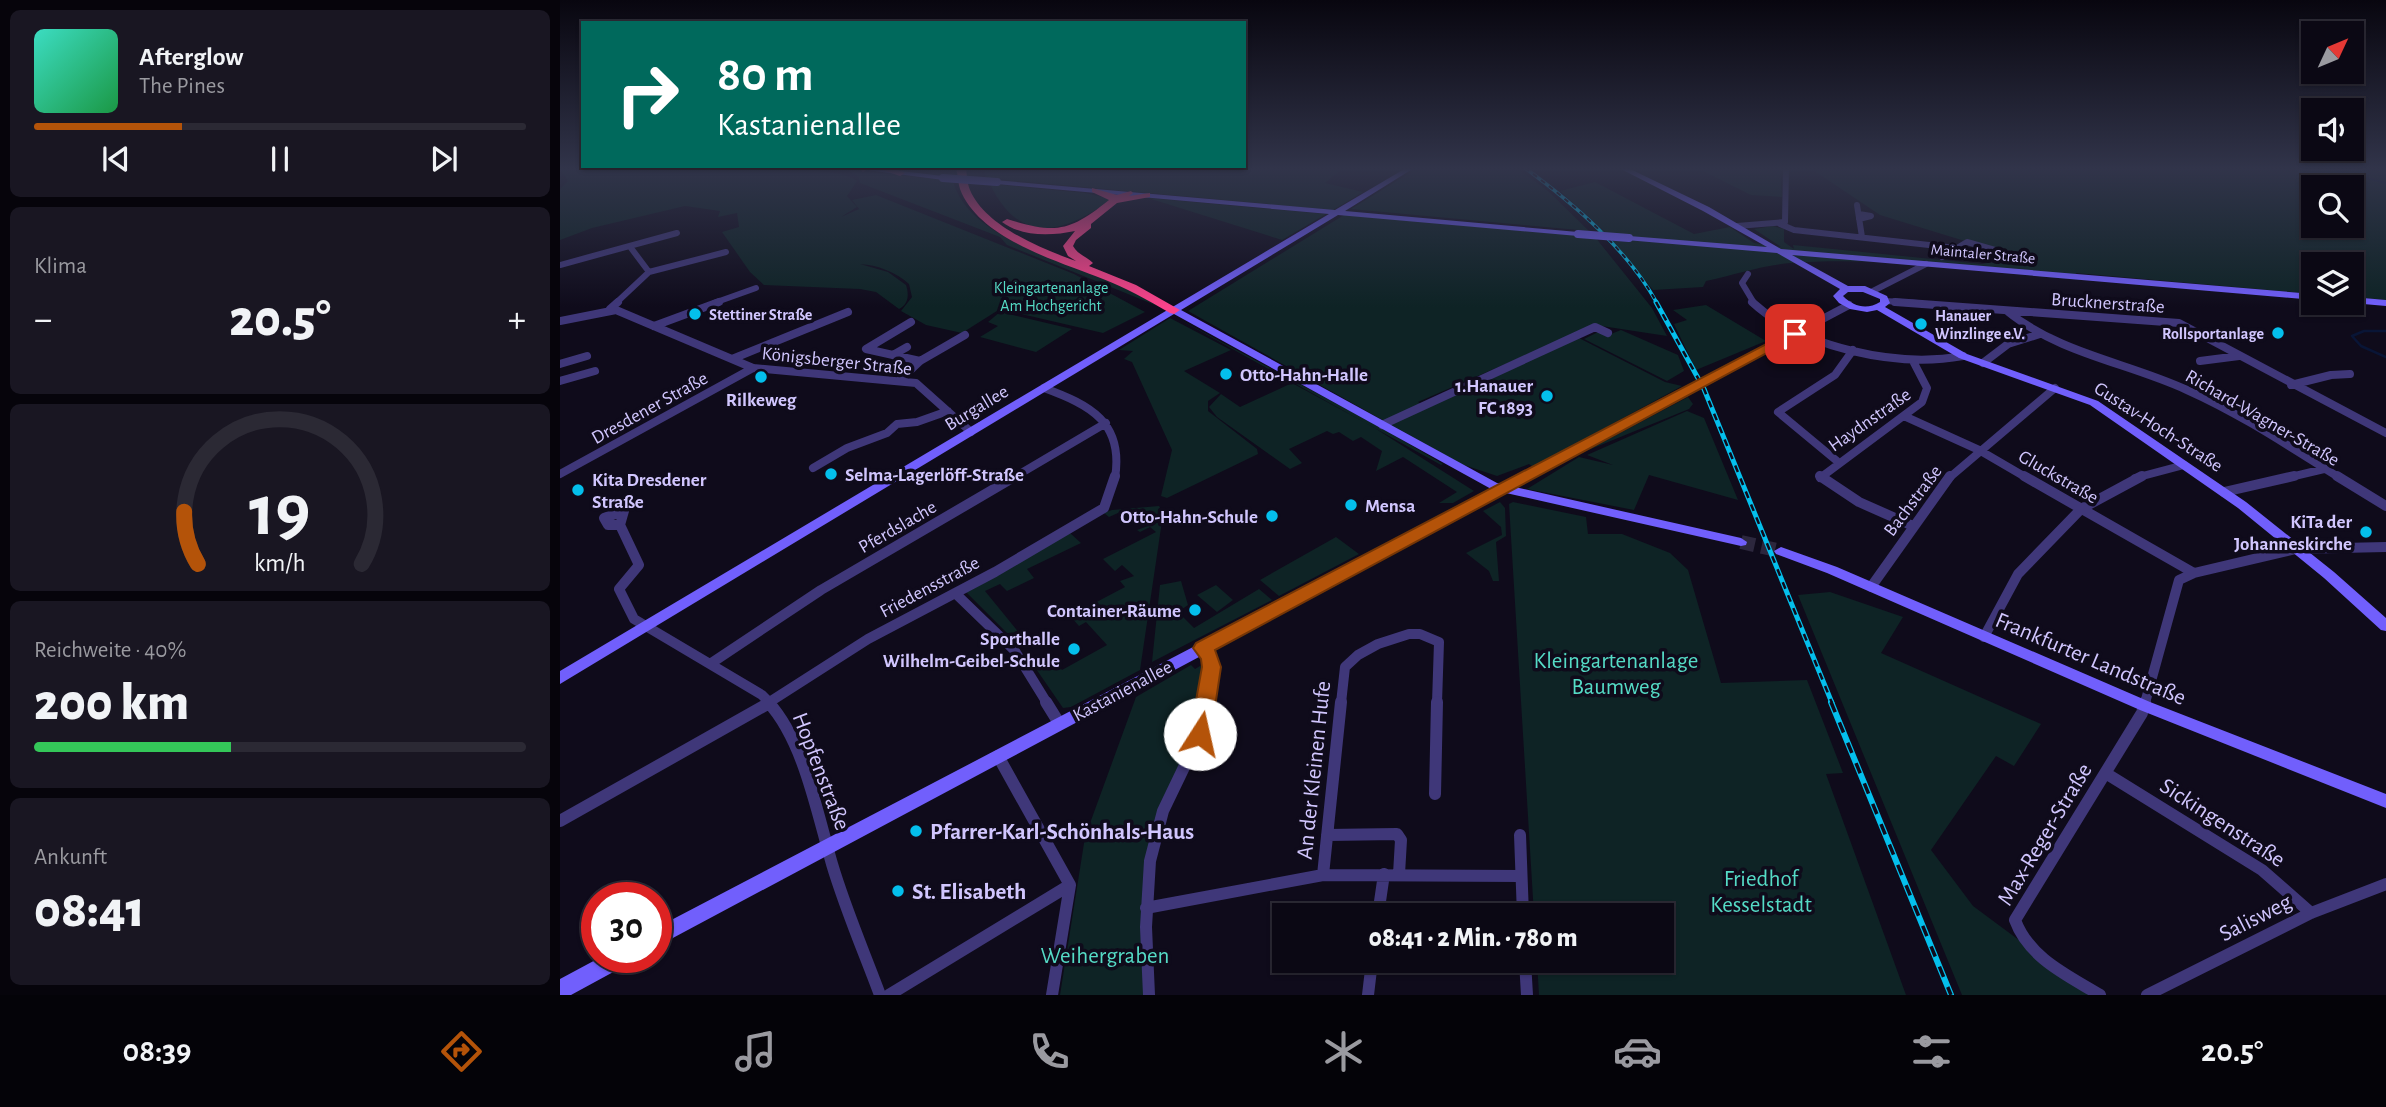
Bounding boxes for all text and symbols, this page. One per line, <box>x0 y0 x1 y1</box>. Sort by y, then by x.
north arrow <box>2301 21 2364 84</box>
map controls <box>2301 21 2364 315</box>
text: Afterglow <box>139 44 243 70</box>
icon: right <box>602 49 693 140</box>
text: 80 m <box>717 51 814 100</box>
text: The Pines <box>139 75 225 98</box>
button: sound <box>2301 98 2364 161</box>
text: Kastanienallee <box>717 109 901 141</box>
icon: previous <box>97 140 135 178</box>
icon: pause <box>261 140 299 178</box>
icon: next <box>425 140 463 178</box>
button: search <box>2301 175 2364 238</box>
street label: Maintaler Straße <box>1930 241 2036 267</box>
button: layers <box>2301 252 2364 315</box>
text: Klima <box>34 255 87 278</box>
park label: Kleingartenanlage Am Hochgericht <box>994 280 1108 314</box>
street label: Brucknerstraße <box>2051 290 2165 317</box>
text: 20.5° <box>229 293 331 345</box>
text: − <box>34 301 52 339</box>
text: + <box>508 301 526 339</box>
pin <box>1765 304 1825 364</box>
marker: Stettiner Straße <box>687 306 703 322</box>
place label: Stettiner Straße <box>709 307 813 323</box>
place label: Hanauer Winzlinge e.V. <box>1935 308 2025 342</box>
icon: arrive <box>1776 315 1814 353</box>
marker: Hanauer Winzlinge e.V. <box>1913 316 1929 332</box>
marker: Rollsportanlage <box>2270 325 2286 341</box>
place label: Rollsportanlage <box>2162 326 2264 342</box>
street label: Königsberger Straße <box>761 344 913 379</box>
marker: Otto-Hahn-Halle <box>1218 366 1234 382</box>
place label: Otto-Hahn-Halle <box>1240 366 1368 385</box>
street label: Richard-Wagner-Straße <box>2182 367 2342 470</box>
street label: Dresdener Straße <box>588 369 711 448</box>
marker: Rilkeweg <box>753 369 769 385</box>
place label: 1.Hanauer FC 1893 <box>1455 377 1533 418</box>
street label: Gustav-Hoch-Straße <box>2090 379 2226 476</box>
street label: Burgallee <box>942 382 1012 435</box>
street label: Haydnstraße <box>1825 385 1915 455</box>
marker: 1.Hanauer FC 1893 <box>1539 388 1555 404</box>
place label: Rilkeweg <box>726 391 797 410</box>
street label: Gluckstraße <box>2015 447 2101 508</box>
street label: Bachstraße <box>1881 462 1946 540</box>
marker: Selma-Lagerlöff-Straße <box>823 466 839 482</box>
place label: Selma-Lagerlöff-Straße <box>845 466 1024 485</box>
place label: Kita Dresdener Straße <box>592 471 707 512</box>
text: 19 <box>249 476 311 549</box>
marker: Kita Dresdener Straße <box>570 482 586 498</box>
street label: Pferdslache <box>856 497 940 557</box>
marker: Mensa <box>1343 497 1359 513</box>
place label: Mensa <box>1365 497 1415 516</box>
place label: Otto-Hahn-Schule <box>1120 508 1258 527</box>
marker: Otto-Hahn-Schule <box>1264 508 1280 524</box>
place label: KiTa der Johanneskirche <box>2234 513 2352 554</box>
marker: KiTa der Johanneskirche <box>2358 524 2374 540</box>
text: km/h <box>254 550 306 575</box>
street label: Friedensstraße <box>877 553 983 621</box>
place label: Container-Räume <box>1047 602 1181 621</box>
marker: Container-Räume <box>1187 602 1203 618</box>
street label: Frankfurter Landstraße <box>1992 609 2189 710</box>
place label: Sporthalle Wilhelm-Geibel-Schule <box>883 630 1060 671</box>
text: Reichweite · 40% <box>34 639 186 662</box>
marker: Sporthalle Wilhelm-Geibel-Schule <box>1066 641 1082 657</box>
park label: Kleingartenanlage Baumweg <box>1534 650 1698 699</box>
street label: Kastanienallee <box>1070 657 1175 725</box>
text: 200 km <box>34 677 189 729</box>
street label: An der Kleinen Hufe <box>1294 680 1335 860</box>
position arrow <box>1163 697 1237 771</box>
street label: Hopfenstraße <box>788 710 854 833</box>
street label: Max-Reger-Straße <box>1994 760 2097 910</box>
street label: Sickingenstraße <box>2156 774 2289 872</box>
place label: Pfarrer-Karl-Schönhals-Haus <box>930 821 1194 844</box>
marker: Pfarrer-Karl-Schönhals-Haus <box>908 823 924 839</box>
text: Ankunft <box>34 846 107 869</box>
park label: Friedhof Kesselstadt <box>1710 868 1812 917</box>
place label: St. Elisabeth <box>912 881 1026 904</box>
speed limit sign: 30 <box>581 882 672 973</box>
marker: St. Elisabeth <box>890 883 906 899</box>
text: 08:41 <box>34 884 145 936</box>
street label: Salisweg <box>2216 890 2296 946</box>
text: 08:41 · 2 Min. · 780 m <box>1368 925 1578 951</box>
park label: Weihergraben <box>1040 945 1170 968</box>
icon: directions <box>437 1027 486 1076</box>
icon: music <box>731 1027 780 1076</box>
icon: phone <box>1025 1027 1074 1076</box>
icon: climate <box>1319 1027 1368 1076</box>
icon: car <box>1613 1027 1662 1076</box>
icon: filters <box>1907 1027 1956 1076</box>
text: 08:39 <box>123 1035 192 1067</box>
text: 20.5° <box>2201 1035 2263 1067</box>

